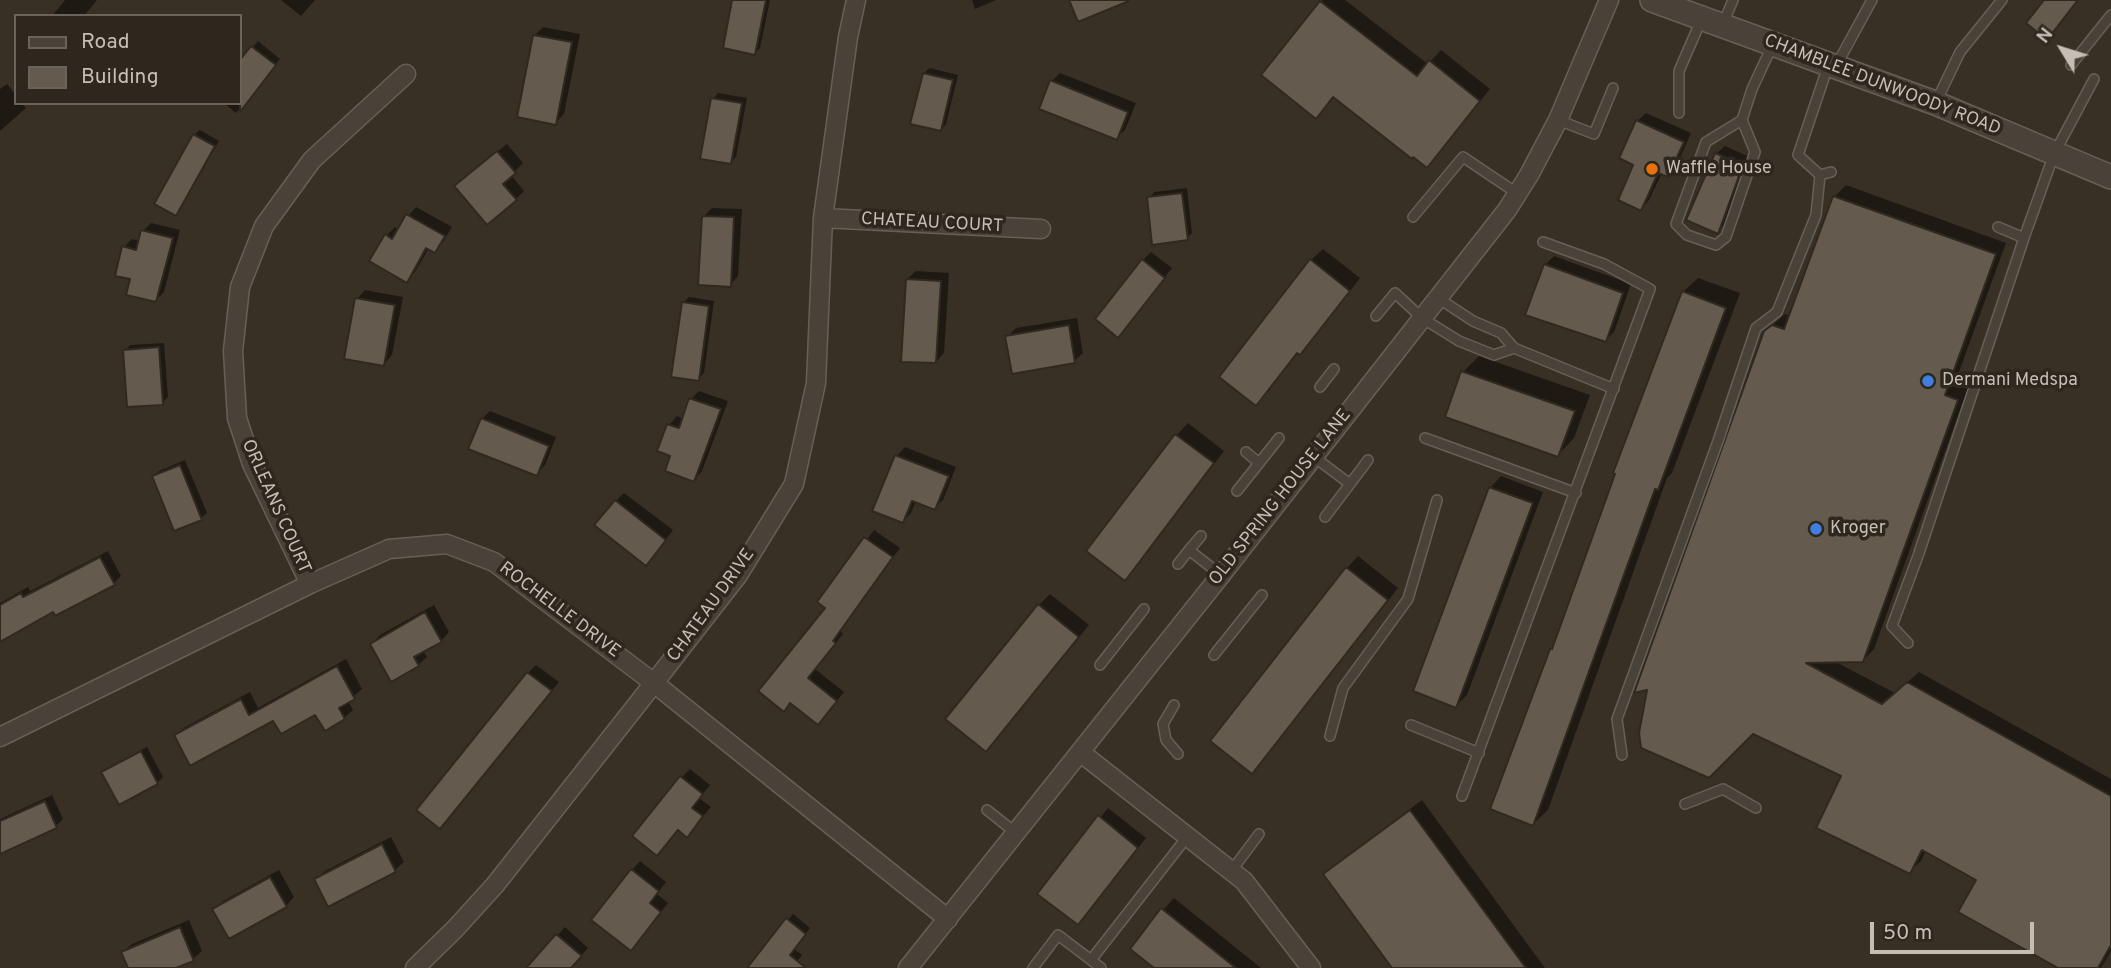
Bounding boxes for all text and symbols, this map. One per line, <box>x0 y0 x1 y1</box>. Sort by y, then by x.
legend <box>14 14 242 105</box>
north arrow <box>2027 14 2097 84</box>
text: N <box>2032 23 2059 49</box>
text: Road <box>81 29 130 56</box>
street label: CHAMBLEE DUNWOODY ROAD <box>1761 31 2003 141</box>
text: Building <box>81 64 159 91</box>
place label: Waffle House <box>1666 158 1772 180</box>
marker: Waffle House <box>1644 161 1660 177</box>
street label: CHATEAU COURT <box>860 209 1004 239</box>
place label: Dermani Medspa <box>1942 370 2078 392</box>
marker: Dermani Medspa <box>1920 373 1936 389</box>
street label: OLD SPRING HOUSE LANE <box>1205 406 1357 590</box>
street label: ORLEANS COURT <box>236 437 314 577</box>
place label: Kroger <box>1830 518 1886 540</box>
marker: Kroger <box>1808 521 1824 537</box>
street label: CHATEAU DRIVE <box>664 545 760 667</box>
street label: ROCHELLE DRIVE <box>494 558 624 664</box>
scale bar <box>1873 908 2038 952</box>
text: 50 m <box>1883 920 1932 947</box>

